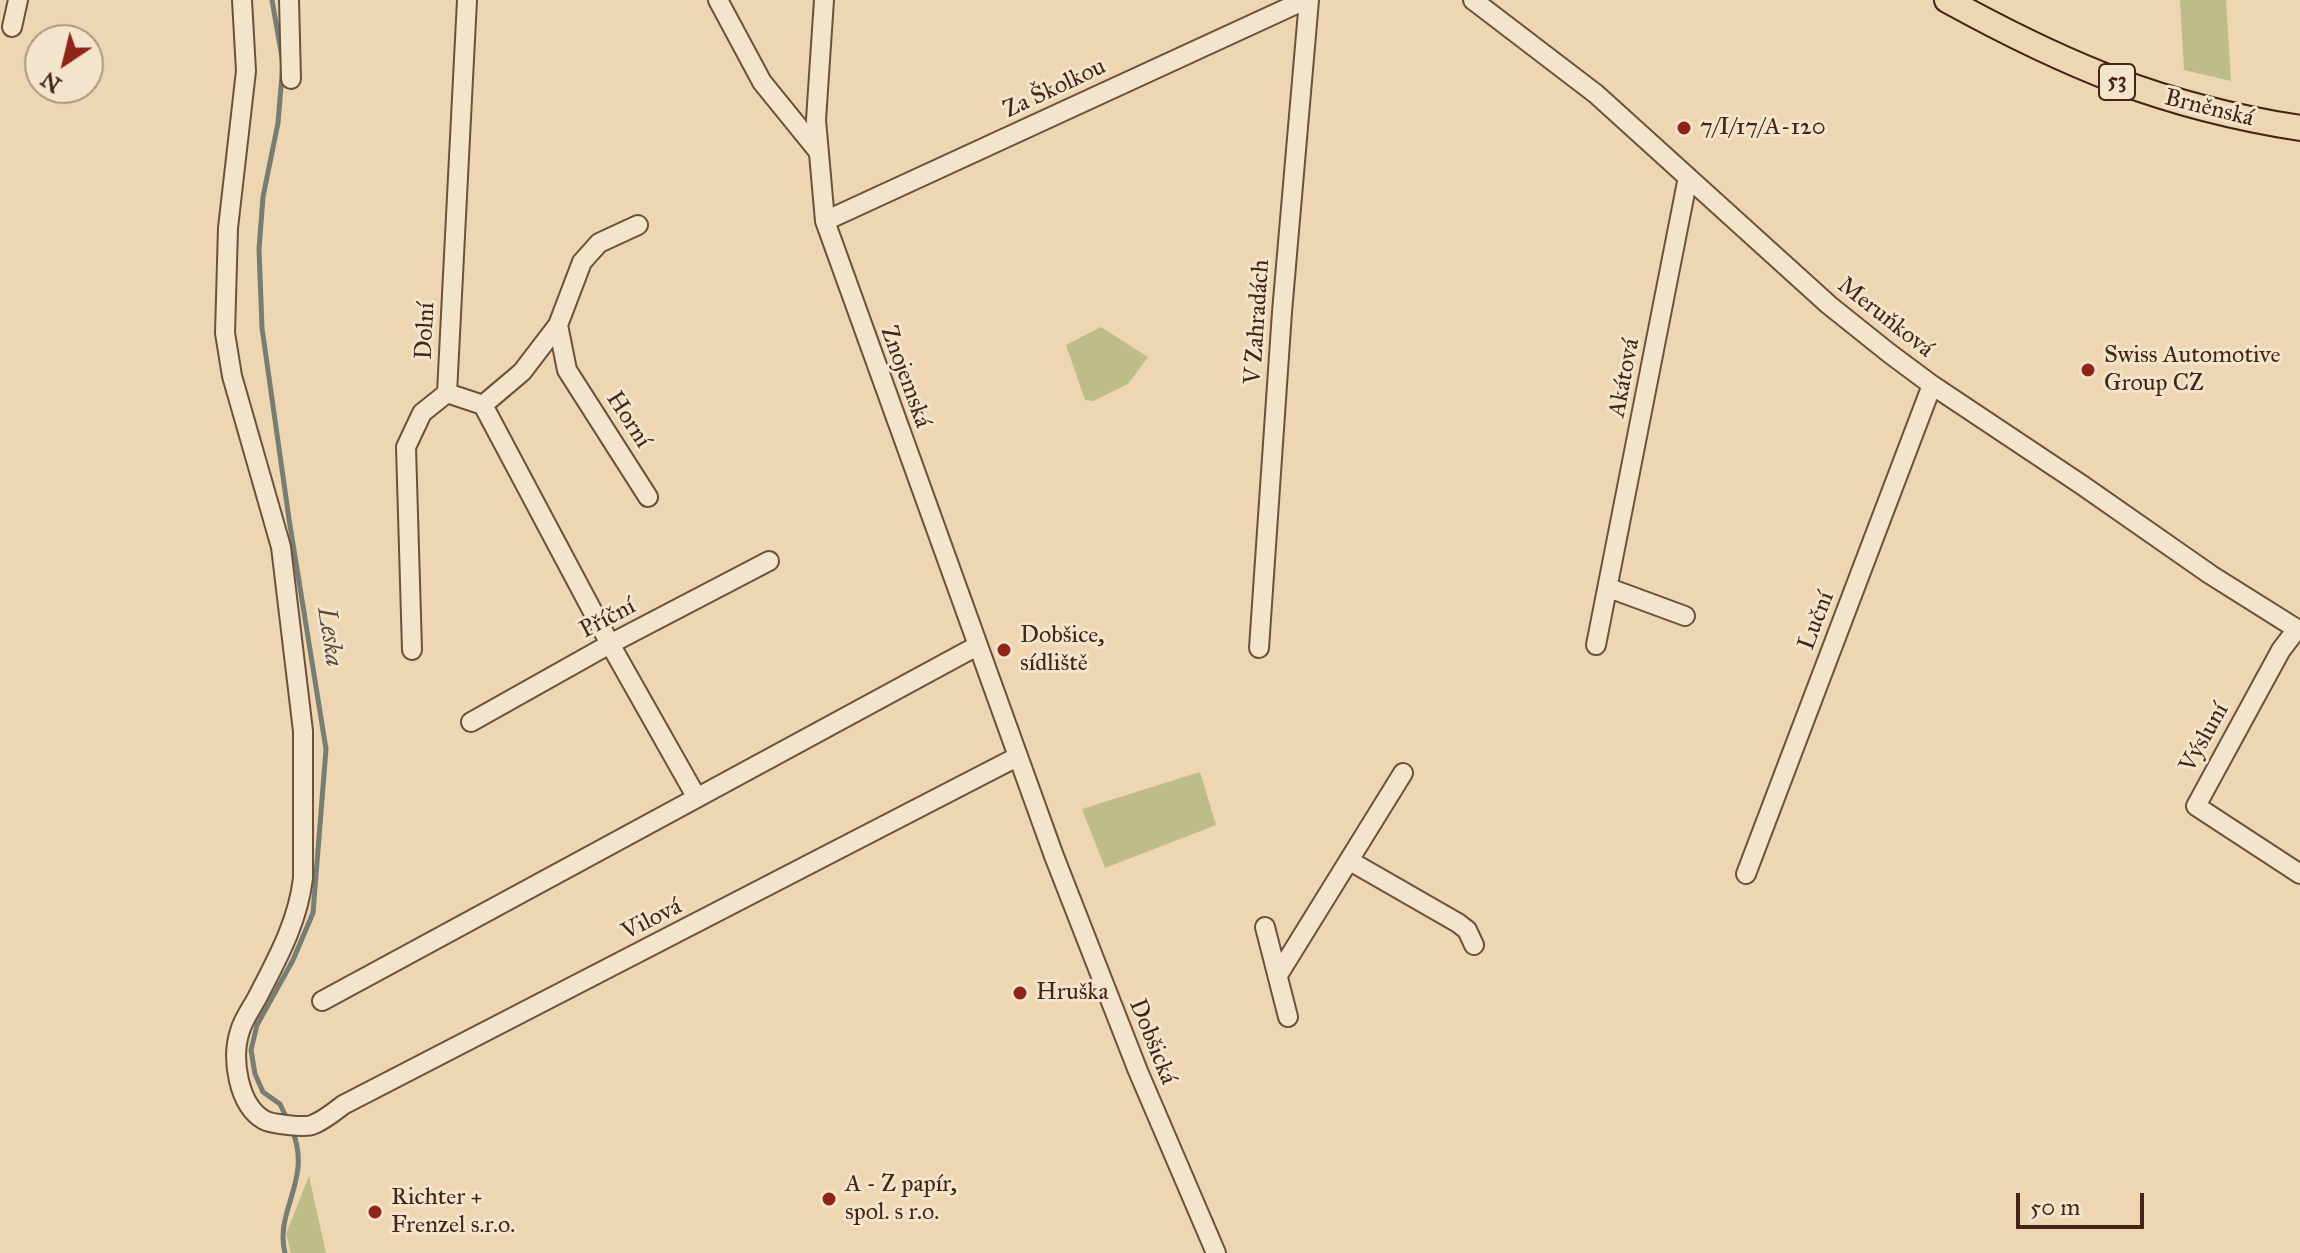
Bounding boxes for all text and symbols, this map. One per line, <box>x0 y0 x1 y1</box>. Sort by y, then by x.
north arrow <box>24 24 104 104</box>
street label: Za Školkou <box>999 53 1111 125</box>
road number: 53 <box>2099 64 2135 100</box>
text: N <box>36 66 66 99</box>
street label: Brněnská <box>2162 84 2256 134</box>
place label: 7/I/17/A-120 <box>1700 114 1826 142</box>
marker: 7/I/17/A-120 <box>1675 119 1693 137</box>
street label: V Zahradách <box>1239 259 1277 385</box>
street label: Meruňková <box>1831 272 1939 364</box>
street label: Dolní <box>410 302 442 360</box>
street label: Znojemská <box>873 322 937 432</box>
street label: Akátová <box>1603 336 1647 420</box>
place label: Swiss Automotive Group CZ <box>2104 342 2280 398</box>
marker: Swiss Automotive Group CZ <box>2079 361 2097 379</box>
street label: Horní <box>599 386 657 454</box>
street label: Luční <box>1793 588 1841 654</box>
street label: Příční <box>575 592 641 646</box>
water label: Leska <box>309 605 349 669</box>
place label: Dobšice, sídliště <box>1020 622 1104 678</box>
marker: Dobšice, sídliště <box>995 641 1013 659</box>
street label: Výsluní <box>2174 698 2236 778</box>
street label: Vilová <box>617 893 687 947</box>
place label: Hruška <box>1036 979 1109 1007</box>
marker: Hruška <box>1011 984 1029 1002</box>
street label: Dobšická <box>1122 995 1182 1089</box>
place label: A - Z papír, spol. s r.o. <box>845 1171 957 1227</box>
scale bar <box>2020 1177 2148 1227</box>
place label: Richter + Frenzel s.r.o. <box>391 1184 515 1240</box>
marker: A - Z papír, spol. s r.o. <box>820 1190 838 1208</box>
text: 50 m <box>2030 1192 2080 1222</box>
marker: Richter + Frenzel s.r.o. <box>366 1203 384 1221</box>

